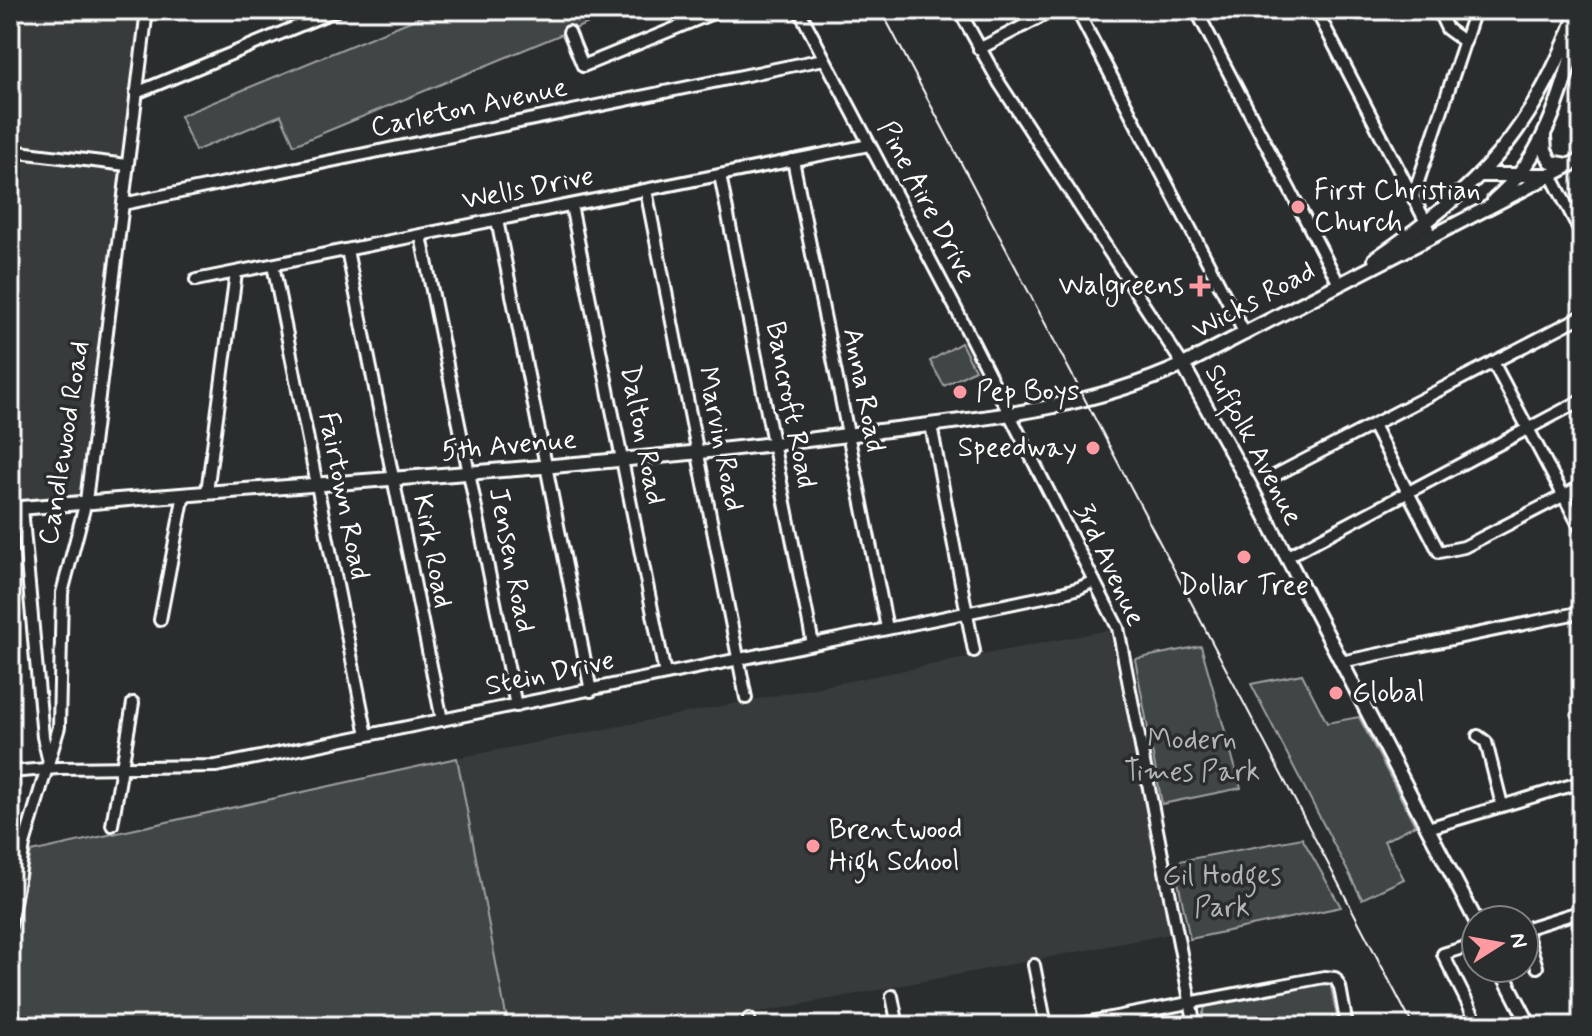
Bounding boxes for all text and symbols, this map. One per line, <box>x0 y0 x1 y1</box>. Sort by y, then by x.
street label: Carleton Avenue <box>367 69 571 147</box>
street label: Pine Aire Drive <box>868 115 984 289</box>
street label: Wells Drive <box>459 158 597 220</box>
place label: First Christian Church <box>1314 173 1481 242</box>
marker: First Christian Church <box>1289 198 1307 216</box>
street label: Wicks Road <box>1186 253 1322 349</box>
place label: Walgreens <box>1059 268 1184 307</box>
marker: Walgreens <box>1191 277 1209 295</box>
street label: Bancroft Road <box>756 318 824 492</box>
street label: Anna Road <box>833 325 893 455</box>
street label: Candlewood Road <box>31 338 99 548</box>
street label: Suffolk Avenue <box>1193 358 1311 533</box>
street label: Dalton Road <box>610 362 674 508</box>
street label: Marvin Road <box>688 364 752 514</box>
place label: Pep Boys <box>976 374 1080 411</box>
marker: Pep Boys <box>951 383 969 401</box>
street label: Fairtown Road <box>309 409 377 583</box>
street label: 5th Avenue <box>440 422 578 470</box>
place label: Speedway <box>958 430 1077 467</box>
marker: Speedway <box>1084 439 1102 457</box>
street label: Jensen Road <box>479 484 543 636</box>
street label: Kirk Road <box>403 491 461 611</box>
street label: 3rd Avenue <box>1064 498 1154 632</box>
marker: Dollar Tree <box>1235 548 1253 566</box>
place label: Dollar Tree <box>1179 568 1309 605</box>
street label: Stein Drive <box>482 642 618 706</box>
place label: Global <box>1352 675 1424 712</box>
marker: Global <box>1327 684 1345 702</box>
park label: Modern Times Park <box>1124 722 1260 791</box>
place label: Brentwood High School <box>829 812 962 884</box>
marker: Brentwood High School <box>804 837 822 855</box>
park label: Gil Hodges Park <box>1162 858 1282 927</box>
north arrow <box>1460 904 1540 984</box>
text: N <box>1503 931 1533 950</box>

